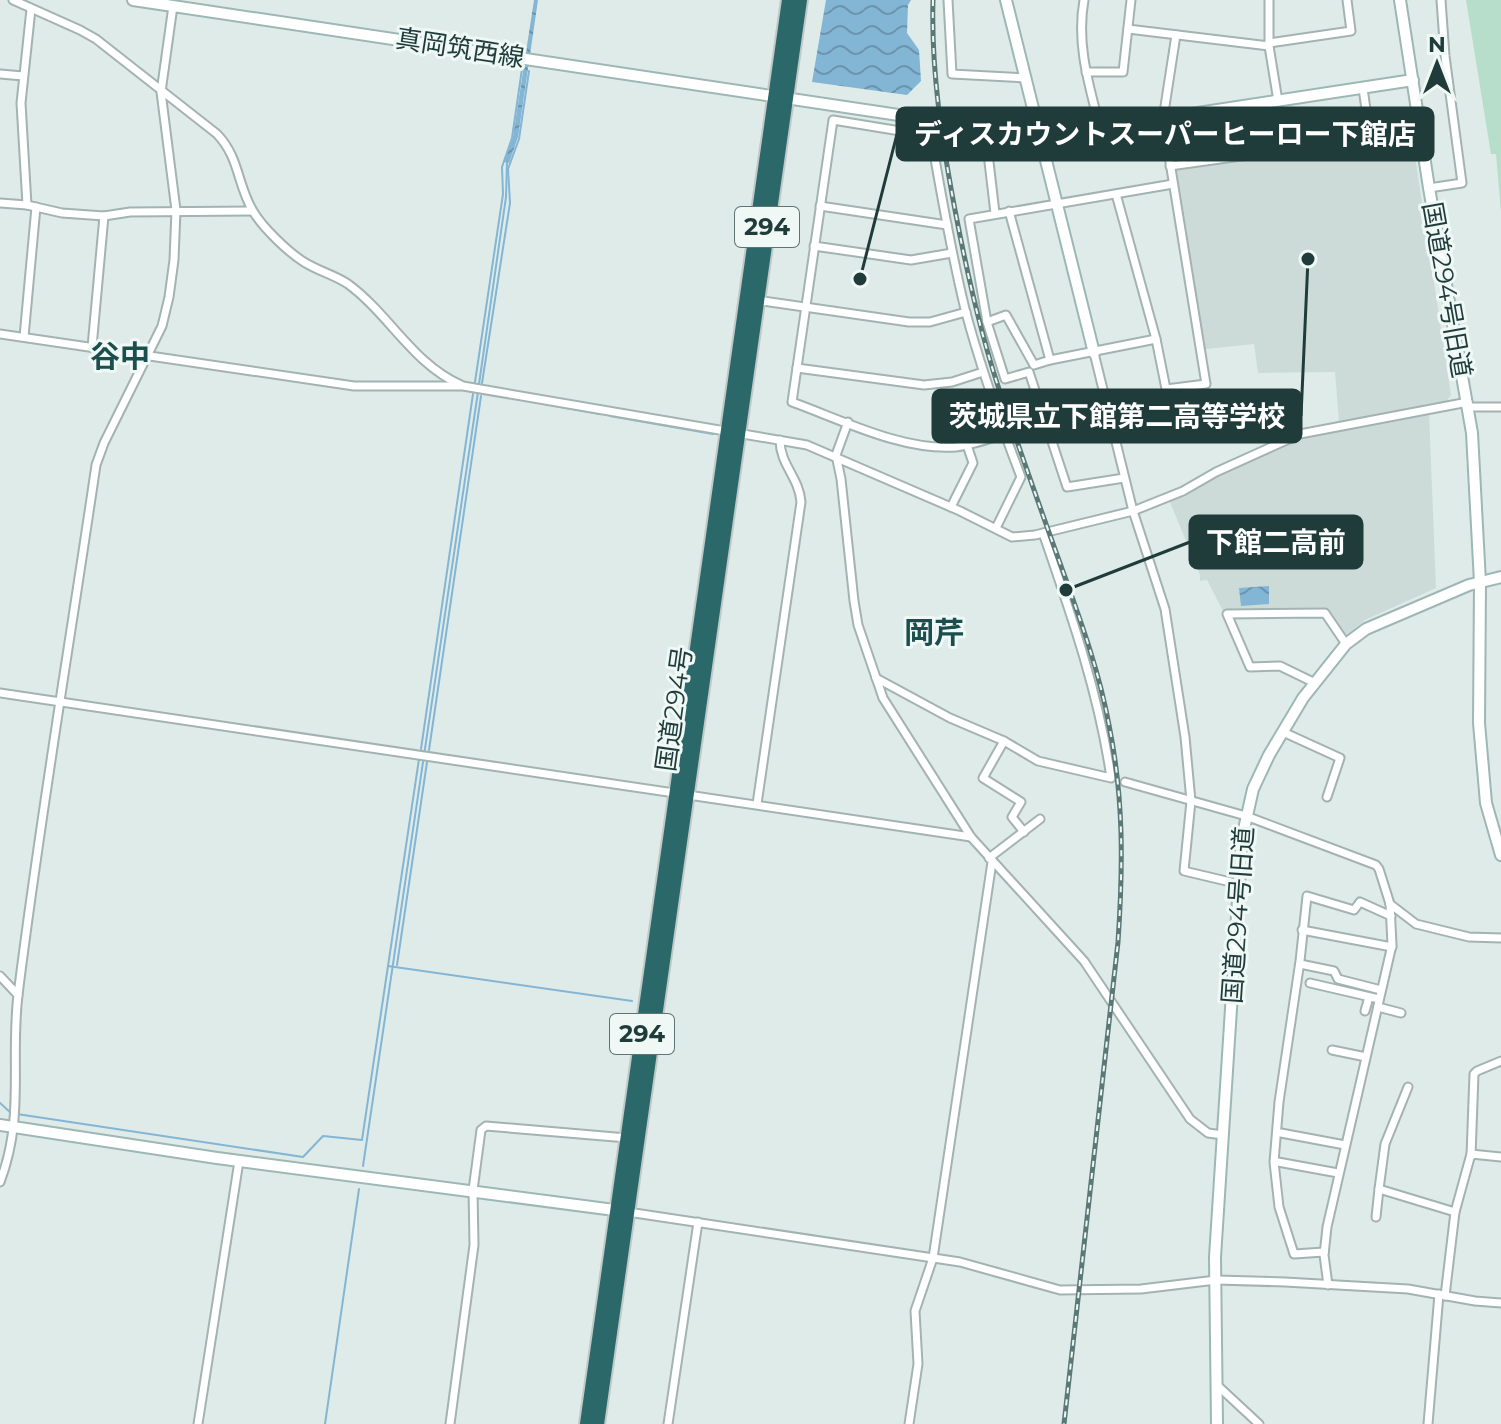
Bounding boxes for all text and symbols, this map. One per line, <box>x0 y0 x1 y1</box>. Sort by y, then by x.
street label: 真岡筑西線 <box>393 22 527 74</box>
north arrow <box>1397 24 1477 104</box>
text: N <box>1428 31 1446 58</box>
callout: ディスカウントスーパーヒーロー下館店 <box>897 108 1433 160</box>
text: ディスカウントスーパーヒーロー下館店 <box>914 117 1416 151</box>
street label: 国道294号旧道 <box>1416 200 1478 380</box>
road number: 294 <box>735 207 799 247</box>
district label: 谷中 <box>90 338 150 375</box>
callout: 茨城県立下館第二高等学校 <box>933 390 1301 442</box>
text: 茨城県立下館第二高等学校 <box>949 399 1285 433</box>
callout: 下館二高前 <box>1190 516 1362 568</box>
text: 下館二高前 <box>1206 525 1346 559</box>
district label: 岡芹 <box>904 614 964 651</box>
street label: 国道294号 <box>649 644 699 774</box>
street label: 国道294号旧道 <box>1216 825 1260 1005</box>
road number: 294 <box>610 1014 674 1054</box>

